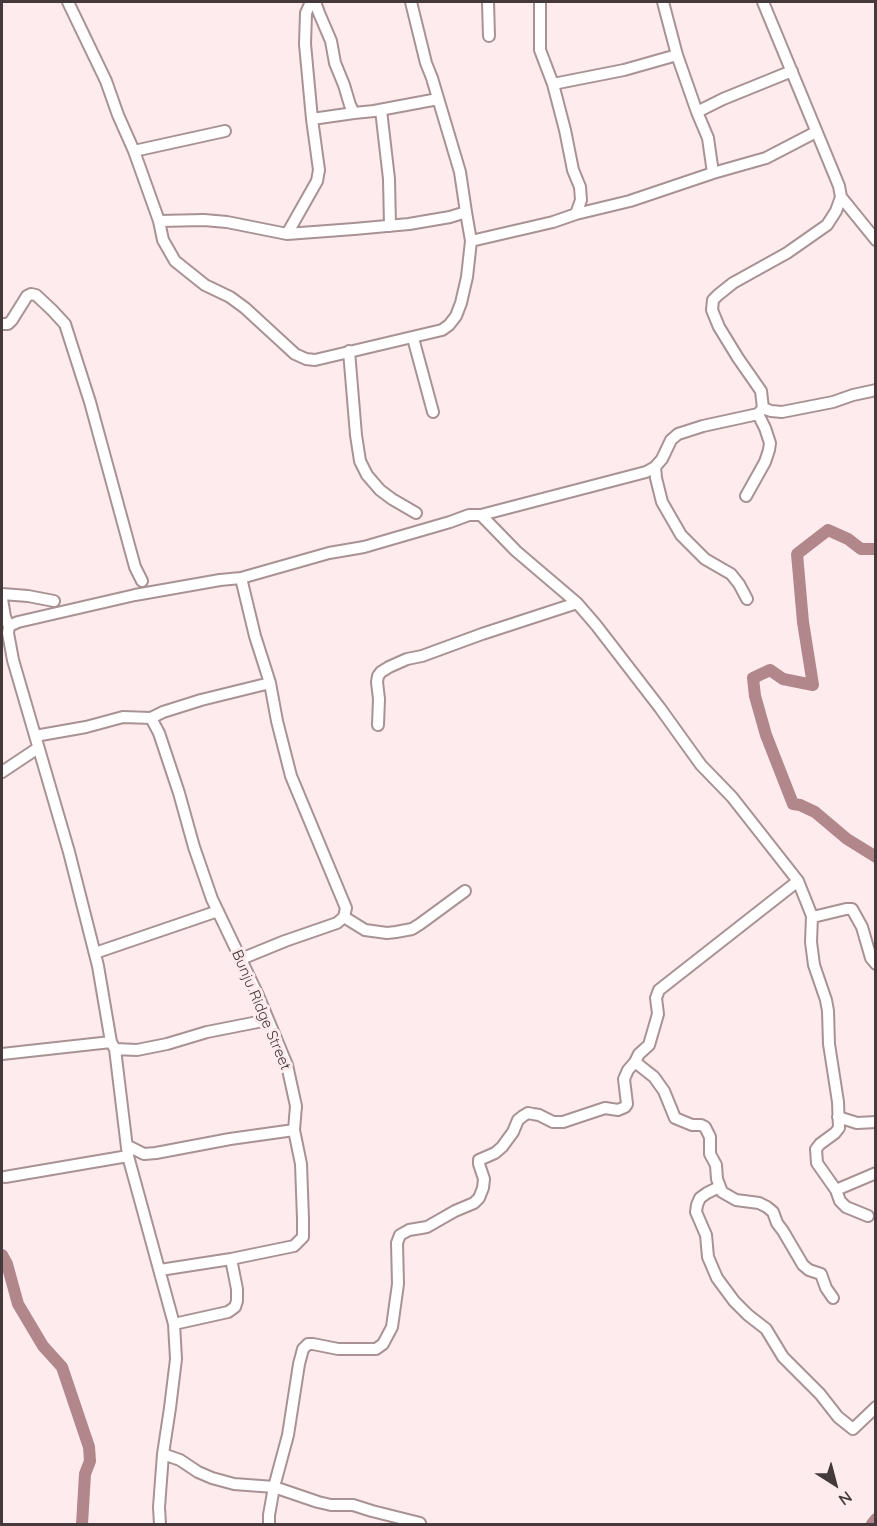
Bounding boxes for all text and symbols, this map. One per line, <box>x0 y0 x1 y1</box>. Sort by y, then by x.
street label: Bunju Ridge Street <box>228 947 294 1073</box>
north arrow <box>805 1454 865 1514</box>
text: N <box>835 1487 856 1510</box>

